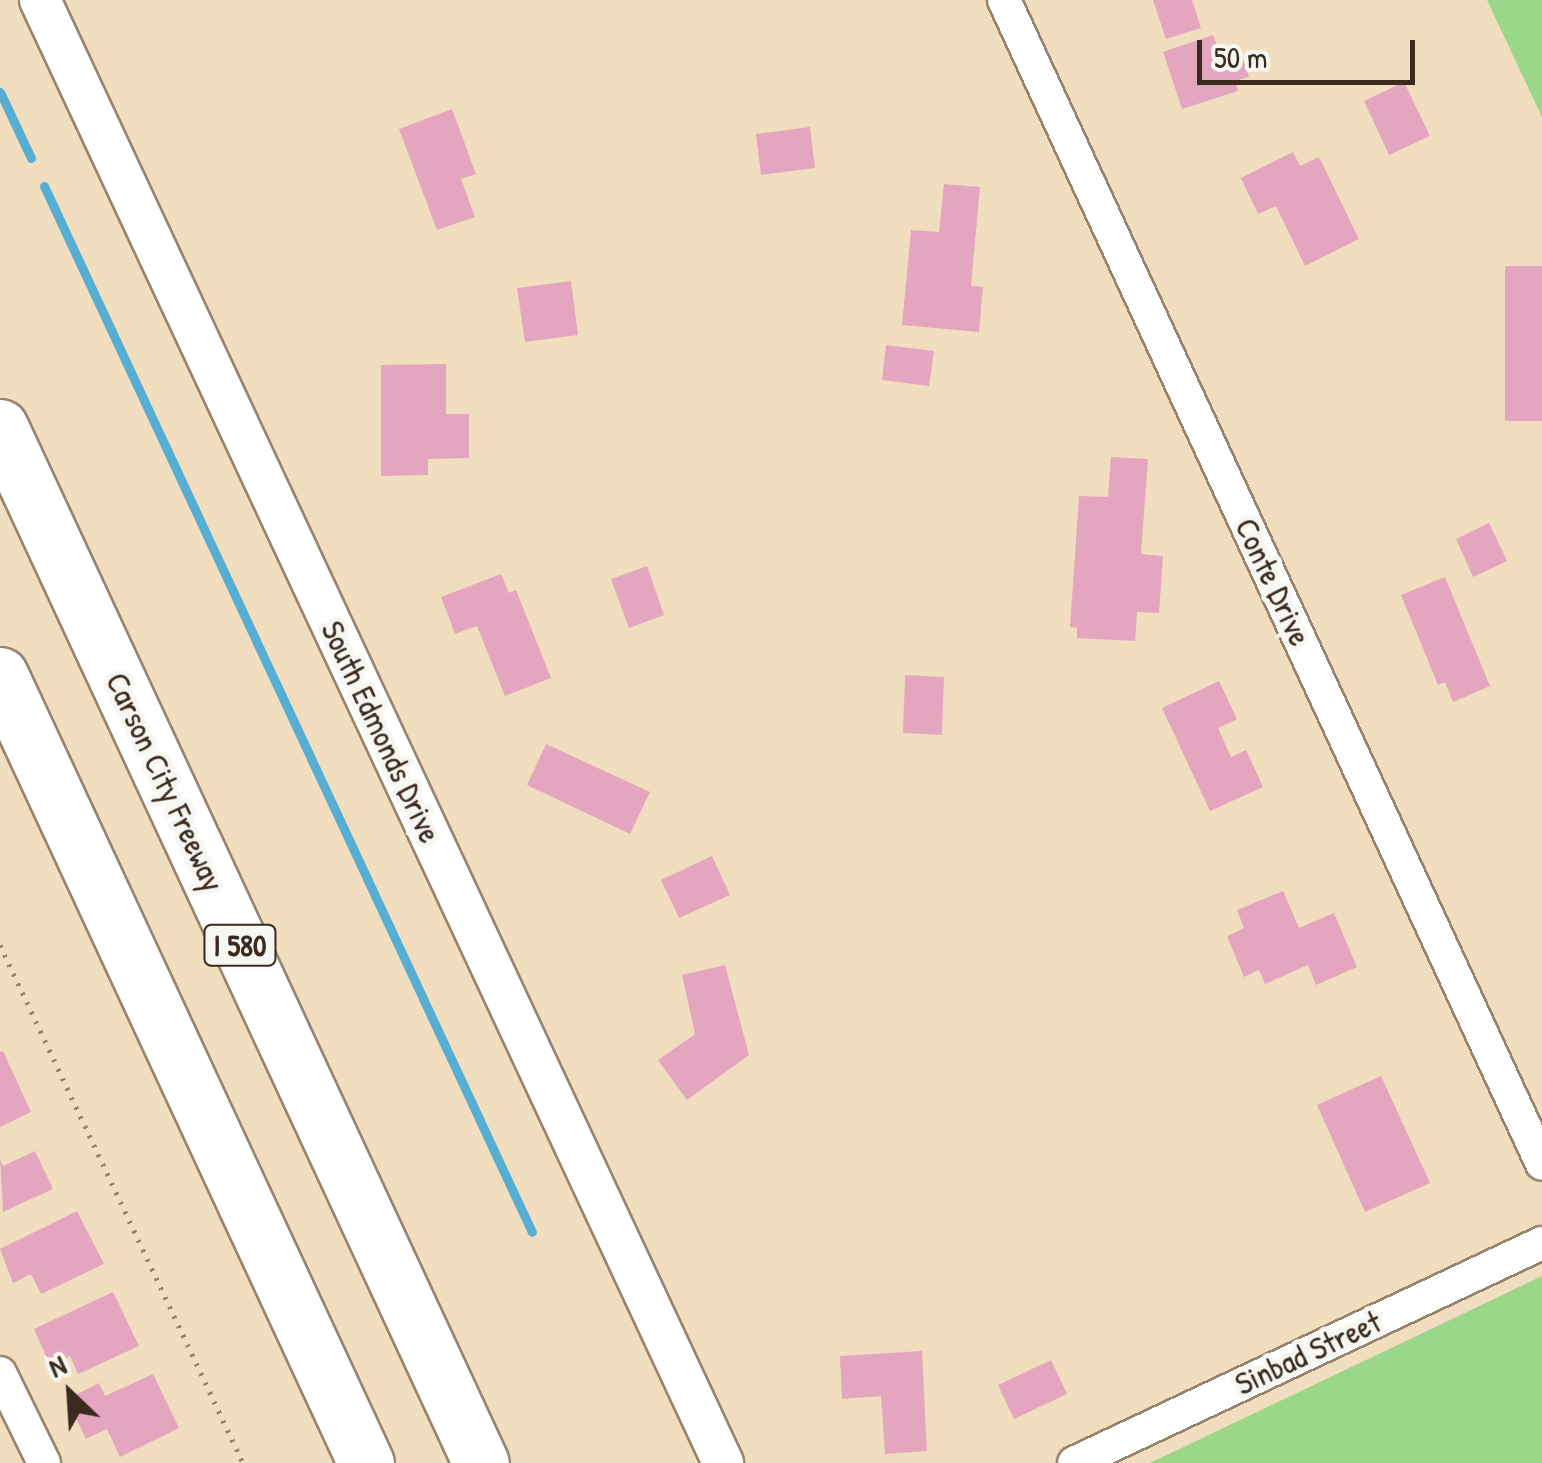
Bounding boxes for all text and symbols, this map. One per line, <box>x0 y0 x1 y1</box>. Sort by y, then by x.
scale bar <box>1202 20 1420 82</box>
text: 50 m <box>1214 37 1267 77</box>
street label: Conte Drive <box>1227 512 1319 652</box>
street label: South Edmonds Drive <box>313 615 449 849</box>
street label: Carson City Freeway <box>98 667 232 897</box>
road number: I 580 <box>202 920 278 970</box>
street label: Sinbad Street <box>1229 1303 1387 1403</box>
north arrow <box>20 1343 120 1443</box>
text: N <box>43 1345 72 1386</box>

